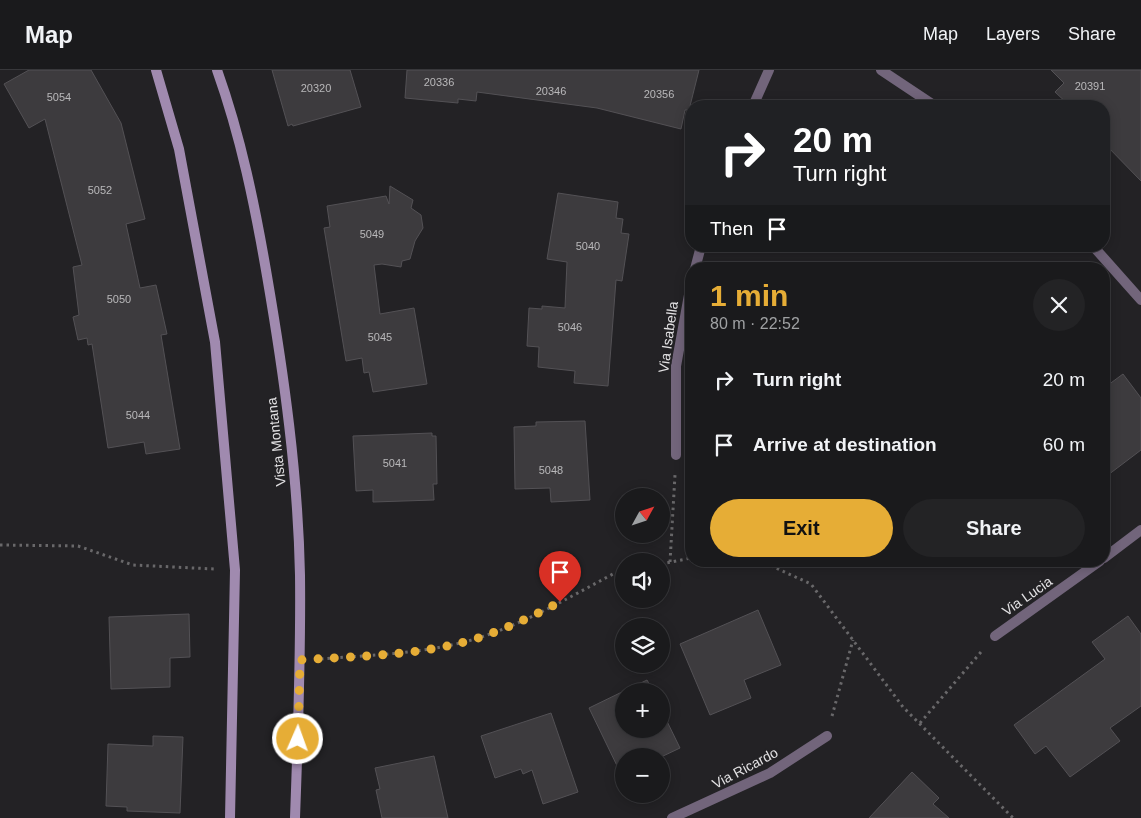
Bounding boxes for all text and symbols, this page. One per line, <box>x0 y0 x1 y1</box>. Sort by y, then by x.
text: Map <box>25 21 73 48</box>
text: Map <box>923 24 958 44</box>
text: Layers <box>986 24 1040 44</box>
text: Share <box>1068 24 1116 44</box>
house number: 20336 <box>424 76 454 88</box>
house number: 20391 <box>1075 80 1105 92</box>
house number: 20320 <box>301 82 331 94</box>
house number: 20346 <box>536 85 566 97</box>
house number: 20356 <box>644 88 674 100</box>
house number: 5054 <box>47 91 71 103</box>
icon: right <box>710 120 775 185</box>
text: 20 m <box>793 120 873 159</box>
text: Turn right <box>793 161 886 186</box>
house number: 5052 <box>88 184 112 196</box>
icon: arrive <box>763 215 791 243</box>
text: Then <box>710 218 753 239</box>
house number: 5049 <box>360 228 384 240</box>
house number: 5040 <box>576 240 600 252</box>
text: 1 min <box>710 279 788 312</box>
button: close <box>1033 279 1085 331</box>
house number: 5050 <box>107 293 131 305</box>
street label: Via Isabella <box>655 300 681 374</box>
text: 80 m · 22:52 <box>710 315 800 332</box>
house number: 5046 <box>558 321 582 333</box>
house number: 5045 <box>368 331 392 343</box>
icon: right <box>710 366 738 394</box>
text: Turn right <box>753 369 841 390</box>
text: 20 m <box>1043 369 1085 390</box>
street label: Vista Montana <box>263 397 289 487</box>
house number: 5044 <box>126 409 150 421</box>
icon: arrive <box>710 431 738 459</box>
text: Arrive at destination <box>753 434 937 455</box>
text: 60 m <box>1043 434 1085 455</box>
house number: 5041 <box>383 457 407 469</box>
house number: 5048 <box>539 464 563 476</box>
north arrow <box>615 488 670 542</box>
map controls <box>615 488 670 803</box>
button: Exit <box>710 499 893 557</box>
button: Share <box>903 499 1085 557</box>
pin <box>539 551 581 602</box>
button: sound <box>615 553 670 608</box>
icon: arrive <box>546 558 574 586</box>
street label: Via Lucia <box>999 573 1055 619</box>
button: layers <box>615 618 670 673</box>
button: + <box>615 683 670 738</box>
position arrow <box>271 712 323 764</box>
street label: Via Ricardo <box>709 744 781 792</box>
button: − <box>615 748 670 803</box>

